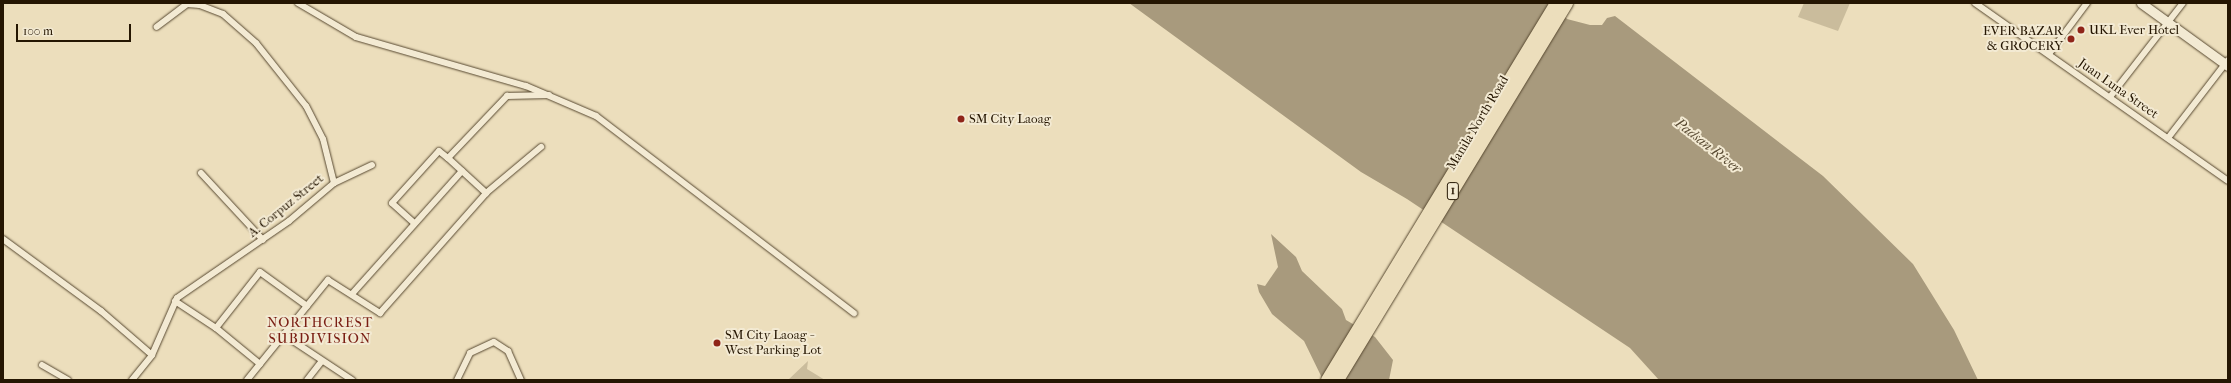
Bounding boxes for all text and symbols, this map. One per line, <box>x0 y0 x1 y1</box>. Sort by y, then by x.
scale bar <box>18 16 133 42</box>
place label: UKL Ever Hotel <box>2089 22 2179 38</box>
text: 100 m <box>23 24 53 38</box>
place label: EVER BAZAR & GROCERY <box>1983 24 2063 55</box>
marker: UKL Ever Hotel <box>2076 25 2086 35</box>
marker: EVER BAZAR & GROCERY <box>2066 34 2076 44</box>
street label: Juan Luna Street <box>2075 56 2161 122</box>
street label: Manila North Road <box>1444 73 1512 173</box>
place label: SM City Laoag <box>969 111 1051 127</box>
marker: SM City Laoag <box>956 114 966 124</box>
water label: Padsan River <box>1672 115 1744 177</box>
street label: A. Corpuz Street <box>245 171 327 241</box>
road number: 1 <box>1446 181 1460 201</box>
district label: NORTHCREST SUBDIVISION <box>267 315 373 348</box>
place label: SM City Laoag - West Parking Lot <box>725 328 822 359</box>
marker: SM City Laoag - West Parking Lot <box>712 338 722 348</box>

